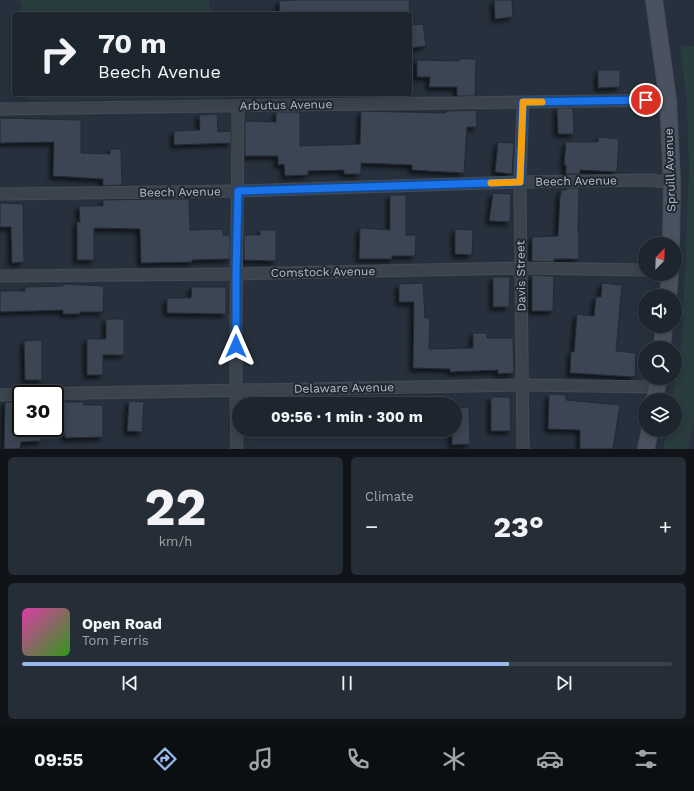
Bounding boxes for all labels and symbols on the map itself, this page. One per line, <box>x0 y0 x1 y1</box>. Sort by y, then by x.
pin <box>629 83 663 117</box>
street label: Arbutus Avenue <box>240 97 332 113</box>
street label: Spruill Avenue <box>662 128 678 212</box>
street label: Beech Avenue <box>535 173 617 189</box>
street label: Beech Avenue <box>139 184 221 200</box>
north arrow <box>638 237 682 281</box>
street label: Davis Street <box>513 240 529 312</box>
street label: Comstock Avenue <box>271 264 376 280</box>
position arrow <box>215 325 257 367</box>
street label: Delaware Avenue <box>294 380 394 396</box>
speed limit sign: 30 <box>12 385 64 437</box>

